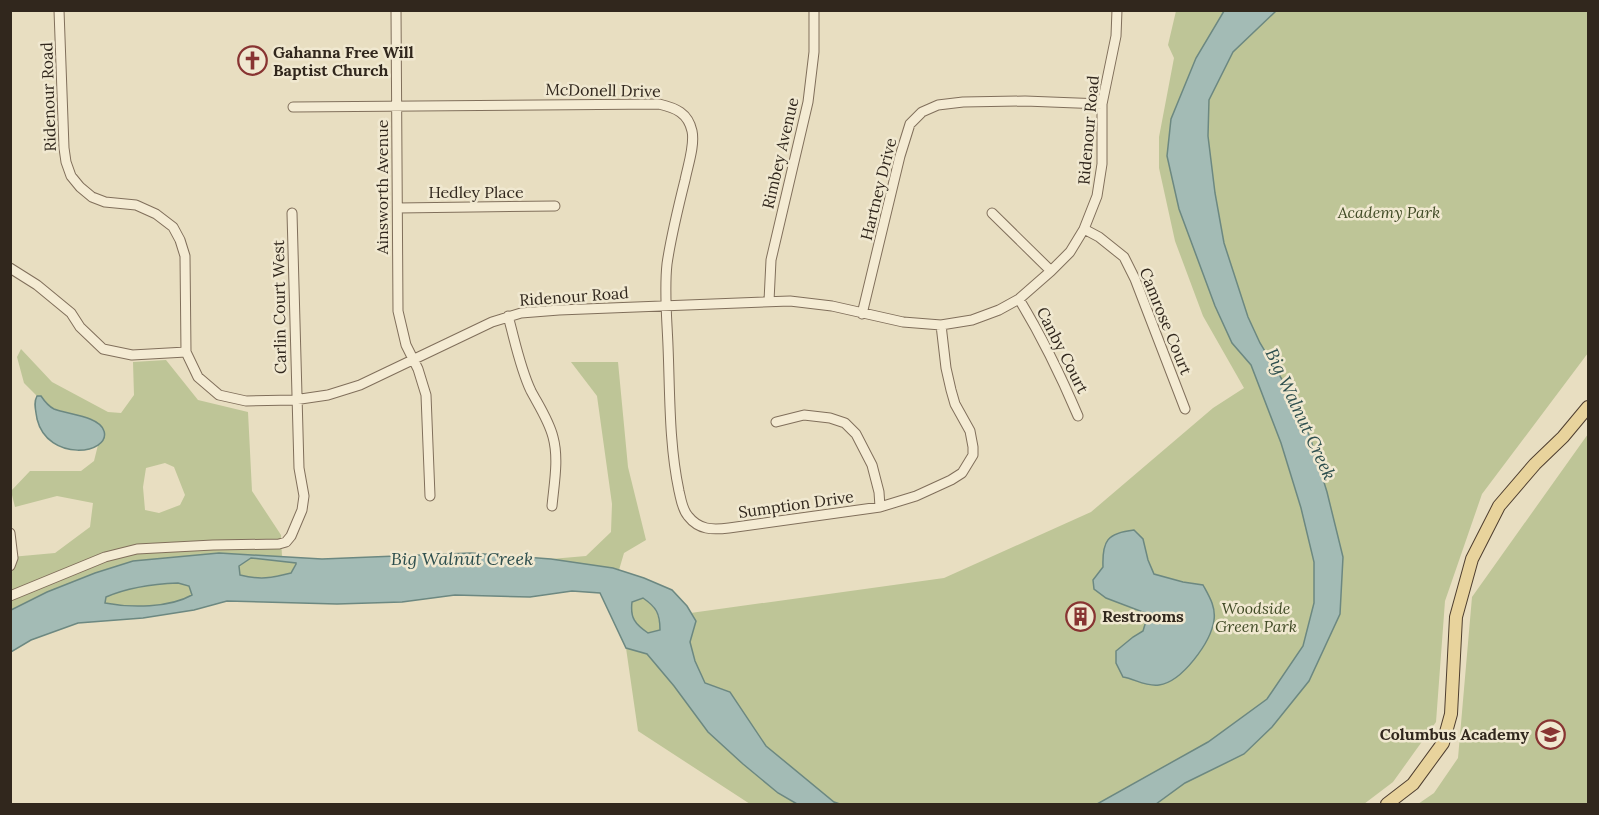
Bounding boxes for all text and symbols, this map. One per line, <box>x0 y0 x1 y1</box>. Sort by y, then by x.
street label: Ridenour Road <box>36 41 60 152</box>
place label: Gahanna Free Will Baptist Church <box>273 42 414 80</box>
church icon: Gahanna Free Will Baptist Church <box>236 45 268 77</box>
street label: Ridenour Road <box>1073 74 1103 185</box>
street label: McDonell Drive <box>545 79 661 101</box>
street label: Rimbey Avenue <box>757 95 803 211</box>
street label: Ainsworth Avenue <box>372 119 392 255</box>
street label: Hartney Drive <box>856 135 900 242</box>
street label: Hedley Place <box>428 182 524 202</box>
park label: Academy Park <box>1337 202 1440 222</box>
street label: Carlin Court West <box>268 239 290 374</box>
street label: Camrose Court <box>1135 265 1197 378</box>
street label: Ridenour Road <box>519 282 630 310</box>
street label: Canby Court <box>1033 303 1094 397</box>
water label: Big Walnut Creek <box>1260 344 1342 484</box>
street label: Sumption Drive <box>737 486 855 522</box>
water label: Big Walnut Creek <box>391 547 533 570</box>
park label: Woodside Green Park <box>1215 598 1297 636</box>
building icon: Restrooms <box>1065 600 1097 632</box>
place label: Restrooms <box>1102 606 1184 626</box>
school or university icon: Columbus Academy <box>1534 718 1566 750</box>
place label: Columbus Academy <box>1380 724 1529 744</box>

